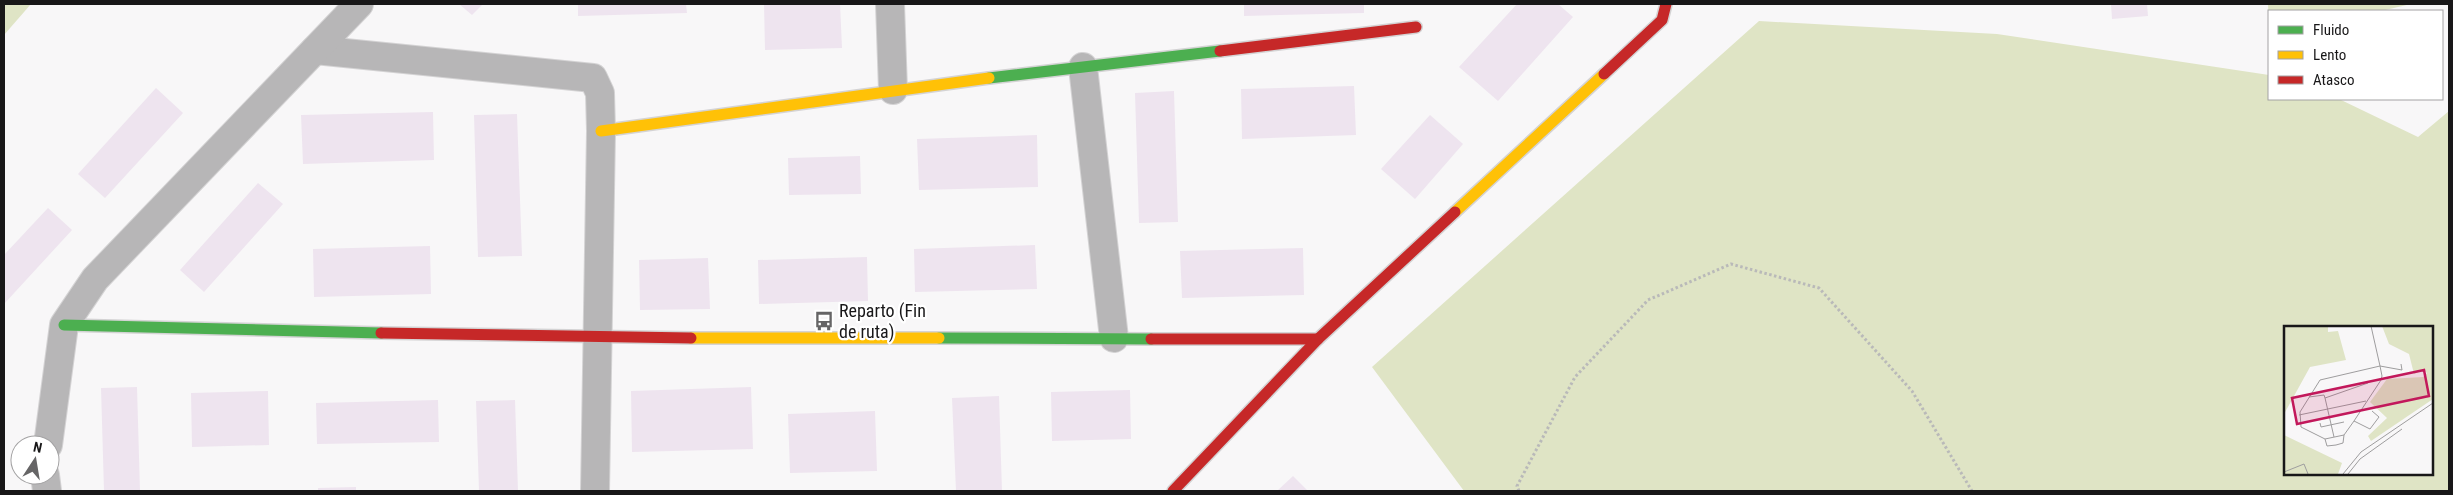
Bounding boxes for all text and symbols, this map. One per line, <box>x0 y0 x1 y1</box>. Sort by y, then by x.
legend <box>2268 10 2443 100</box>
text: Fluido <box>2313 21 2349 39</box>
text: Lento <box>2313 46 2346 64</box>
text: Atasco <box>2313 71 2354 89</box>
place label: Reparto (Fin de ruta) <box>839 300 926 343</box>
bus stop icon: Reparto (Fin de ruta) <box>813 310 835 332</box>
inset map <box>2284 326 2433 475</box>
north arrow <box>10 435 60 485</box>
text: N <box>32 439 44 456</box>

